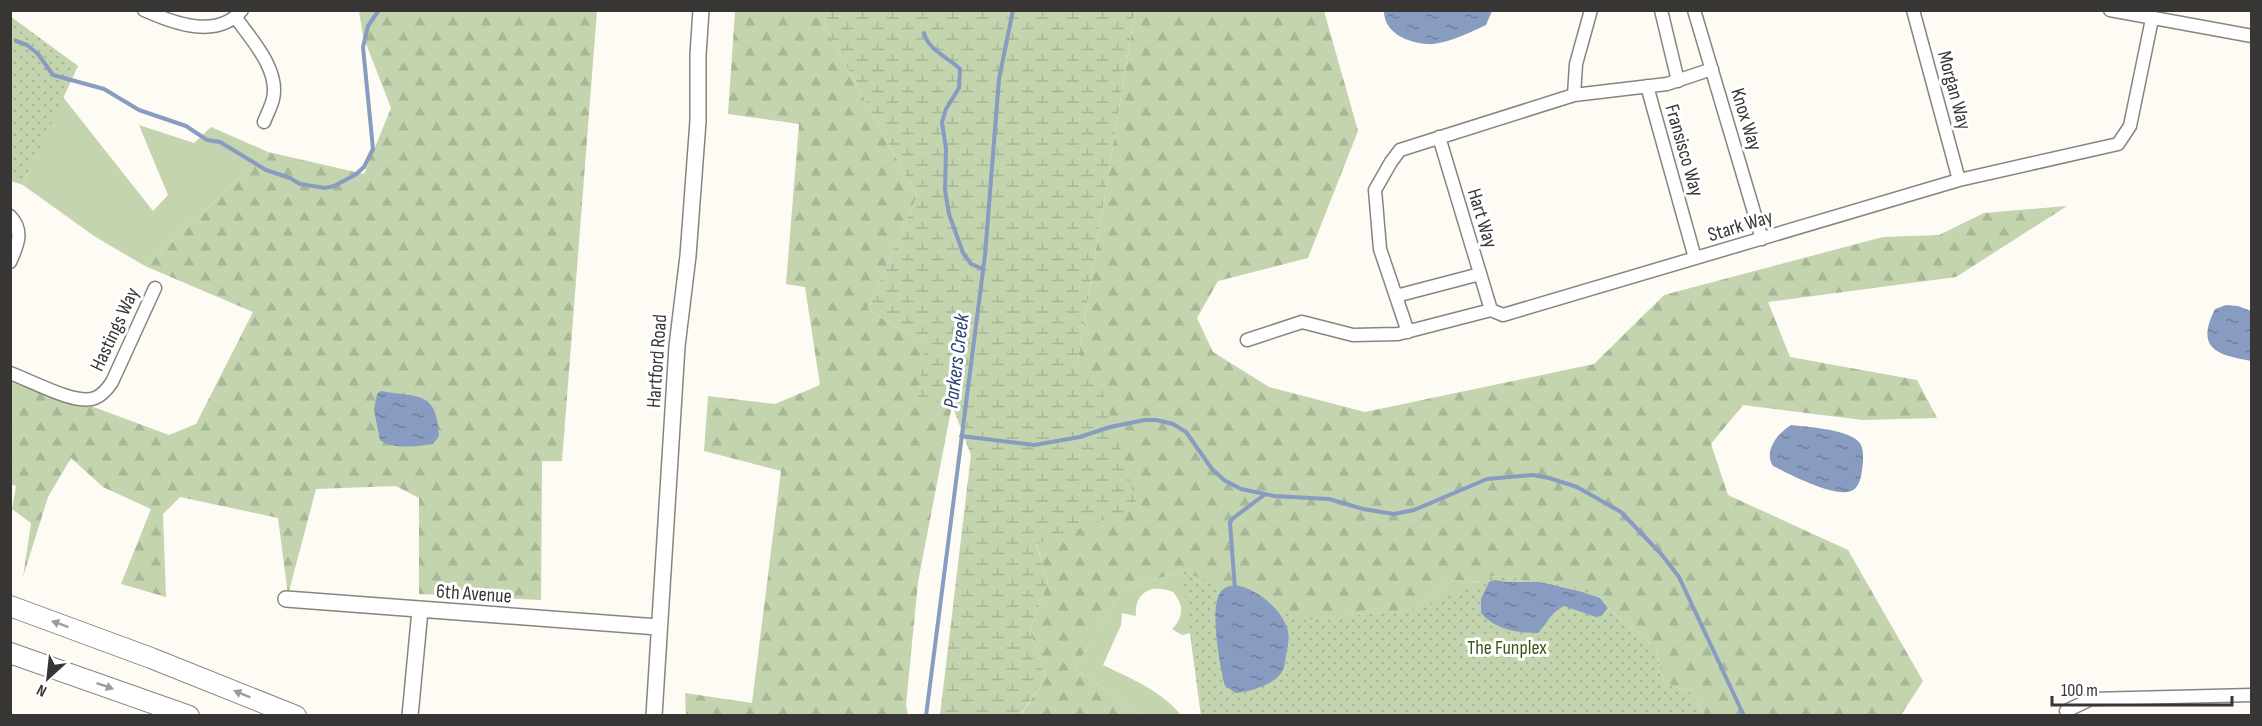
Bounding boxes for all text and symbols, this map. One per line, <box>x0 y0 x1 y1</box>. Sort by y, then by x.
street label: Morgan Way <box>1932 48 1976 132</box>
street label: Knox Way <box>1725 85 1767 154</box>
street label: Fransisco Way <box>1659 102 1709 199</box>
street label: Hart Way <box>1462 186 1502 251</box>
street label: Stark Way <box>1705 205 1776 247</box>
street label: Hastings Way <box>85 284 145 375</box>
water label: Parkers Creek <box>938 311 975 410</box>
street label: Hartford Road <box>642 313 672 409</box>
street label: 6th Avenue <box>435 579 512 609</box>
one-way arrow <box>51 619 69 629</box>
park label: The Funplex <box>1467 636 1547 660</box>
north arrow <box>18 648 78 708</box>
scale bar <box>2052 669 2232 707</box>
text: N <box>34 680 50 700</box>
text: 100 m <box>2061 680 2098 701</box>
one-way arrow <box>96 682 114 691</box>
one-way arrow <box>233 689 251 698</box>

